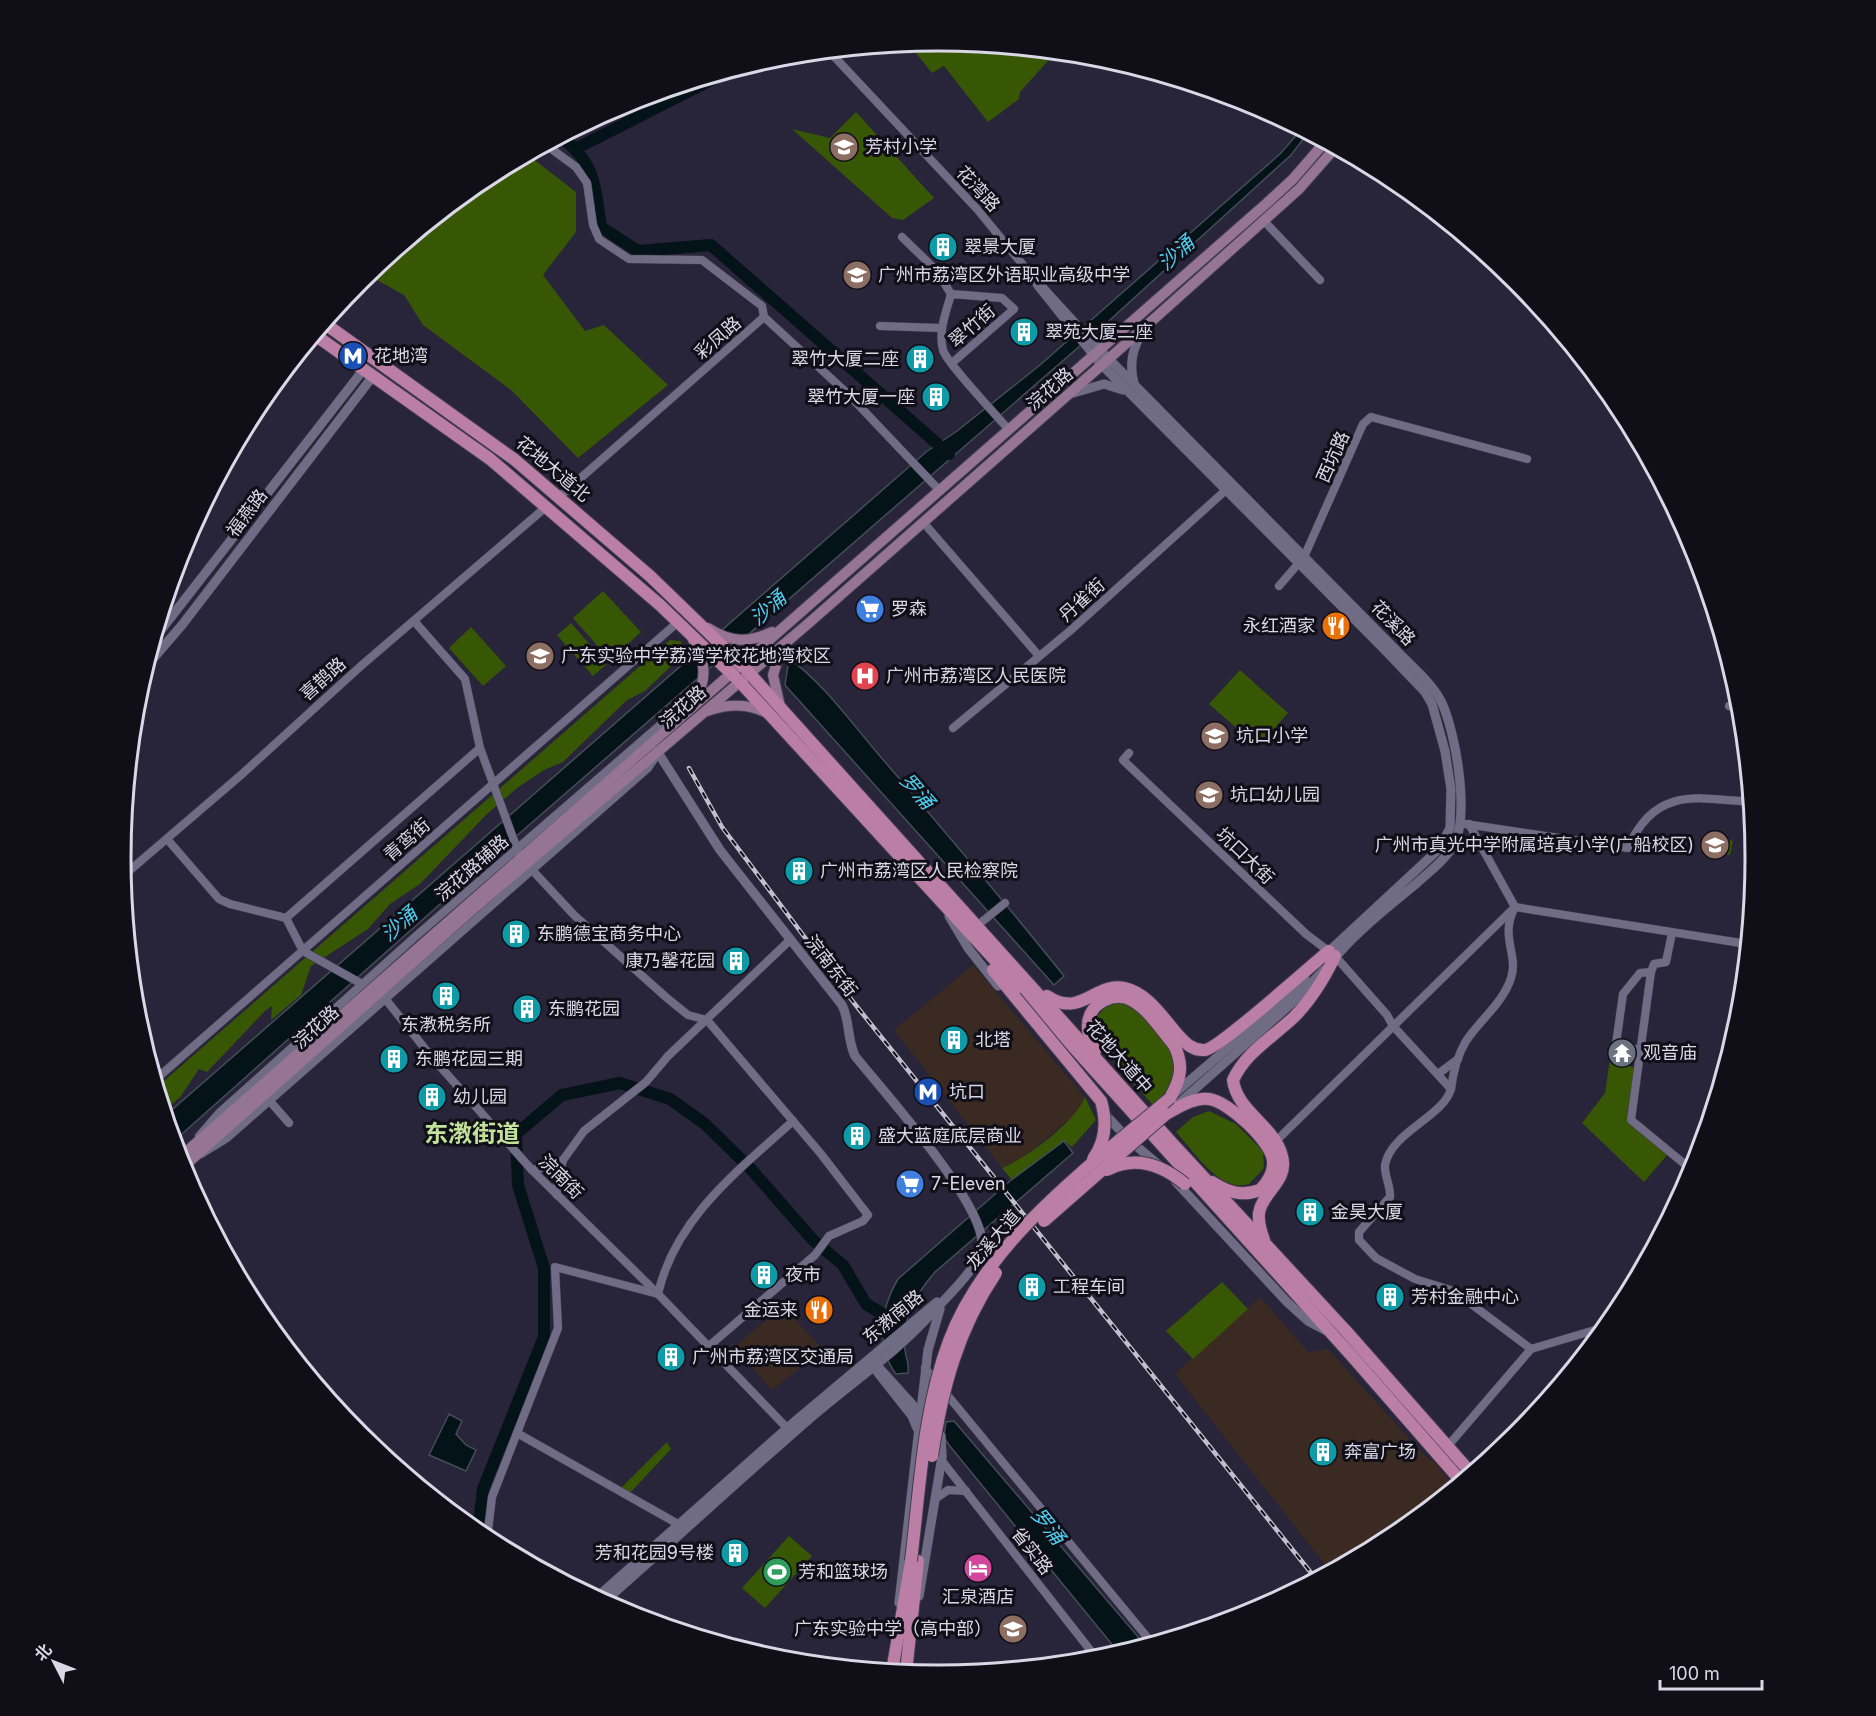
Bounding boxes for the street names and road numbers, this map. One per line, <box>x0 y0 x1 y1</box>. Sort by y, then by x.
street label: 花湾路 <box>952 162 1004 216</box>
street label: 翠竹街 <box>944 300 999 351</box>
street label: 彩凤路 <box>690 312 745 363</box>
street label: 浣花路 <box>1022 363 1077 414</box>
street label: 西坑路 <box>1312 428 1353 486</box>
street label: 花地大道北 <box>512 432 595 506</box>
street label: 福燕路 <box>222 485 271 541</box>
street label: 丹雀街 <box>1055 574 1109 625</box>
street label: 花溪路 <box>1367 596 1420 649</box>
street label: 喜鹊路 <box>296 653 350 704</box>
street label: 浣花路 <box>655 681 710 732</box>
street label: 青鸾街 <box>379 814 434 865</box>
street label: 坑口大街 <box>1212 823 1279 888</box>
street label: 浣花路辅路 <box>431 830 513 905</box>
street label: 浣南东街 <box>801 931 862 1001</box>
street label: 浣花路 <box>289 1001 343 1052</box>
street label: 花地大道中 <box>1082 1016 1157 1098</box>
street label: 浣南街 <box>535 1150 588 1203</box>
street label: 龙溪大道 <box>961 1206 1024 1274</box>
street label: 东漖南路 <box>858 1285 927 1348</box>
street label: 省实路 <box>1007 1523 1057 1578</box>

